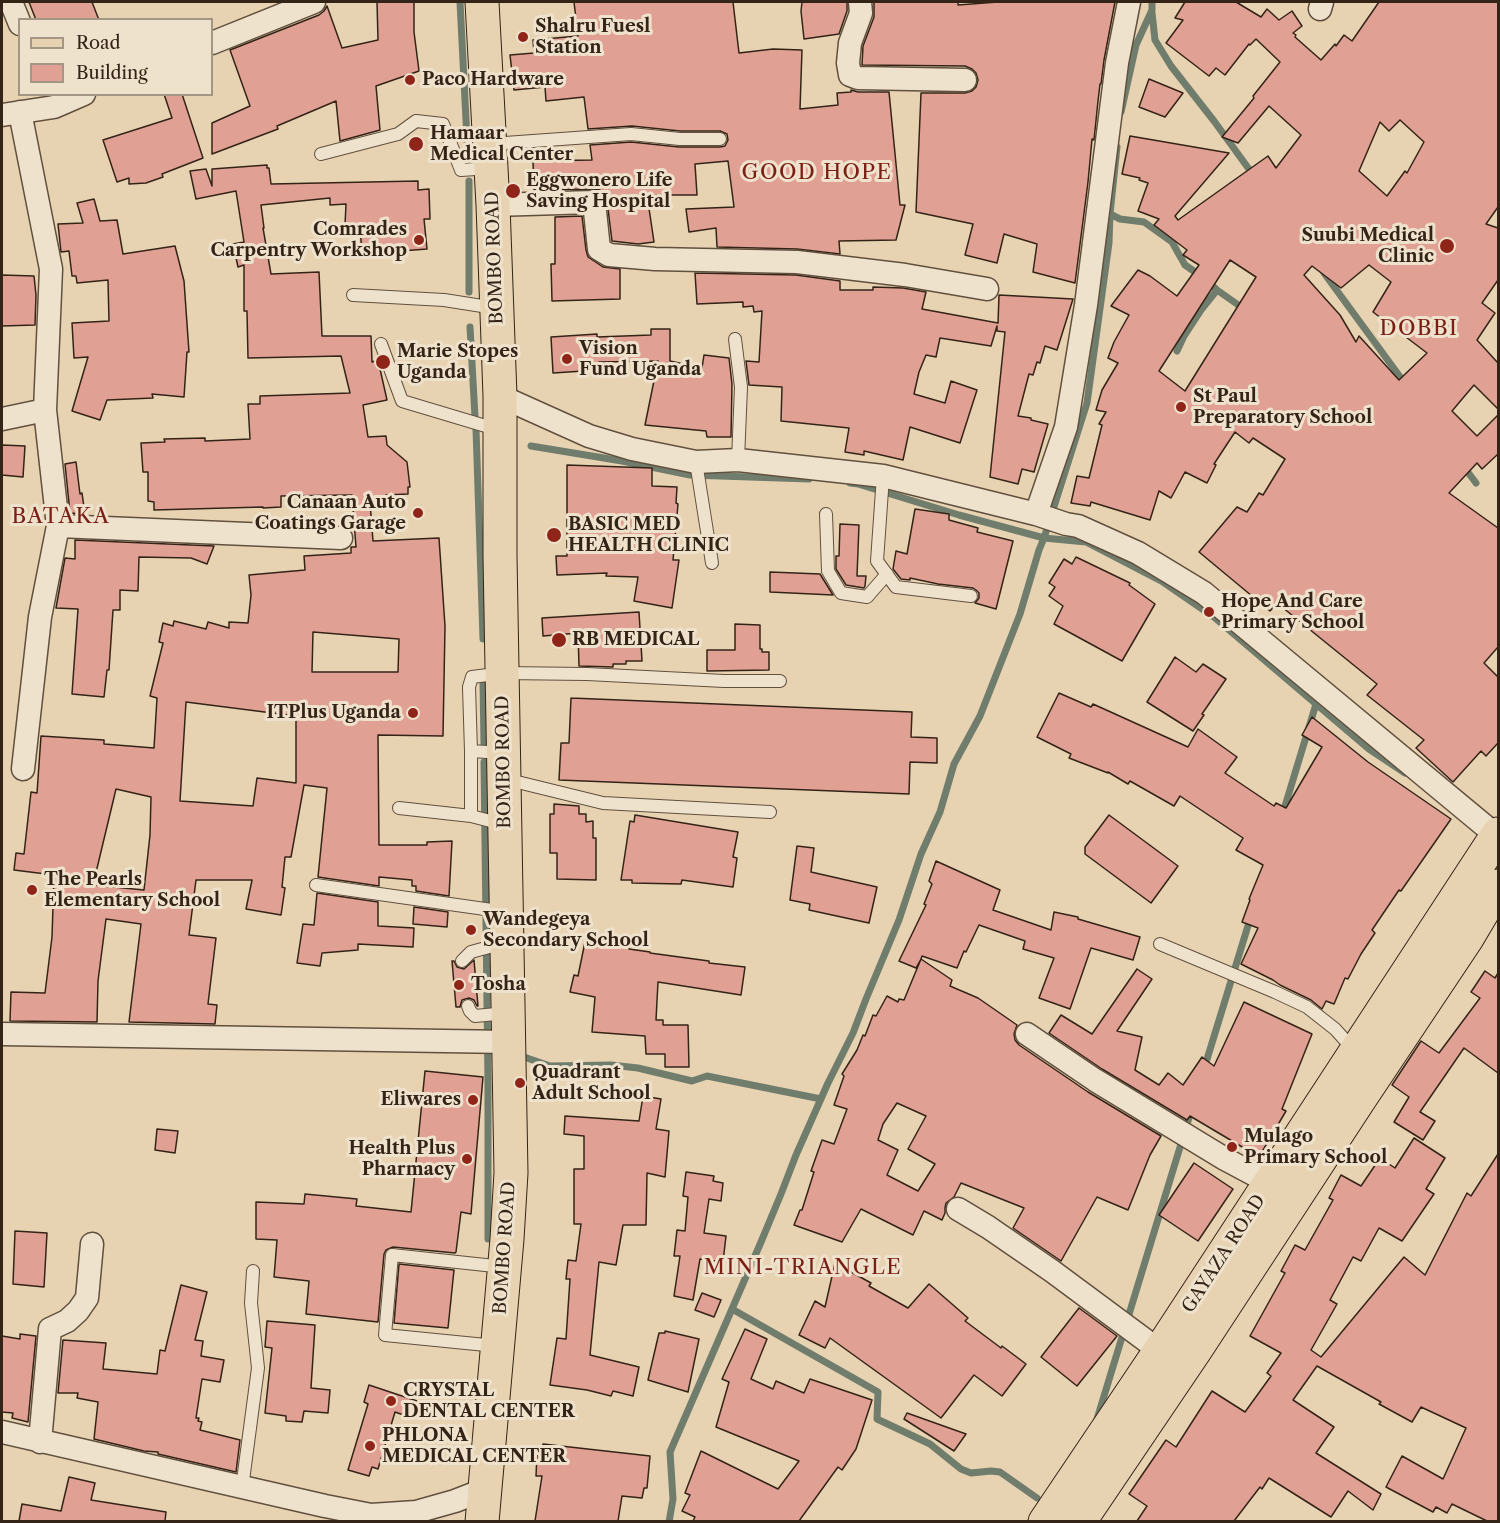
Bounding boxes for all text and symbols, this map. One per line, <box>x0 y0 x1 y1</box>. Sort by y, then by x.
place label: Shalru Fuesl Station <box>535 16 650 58</box>
legend <box>18 18 213 96</box>
marker: Shalru Fuesl Station <box>516 30 530 44</box>
text: Road <box>76 32 121 54</box>
text: Building <box>76 62 148 84</box>
place label: Paco Hardware <box>422 69 564 91</box>
marker: Paco Hardware <box>403 73 417 87</box>
place label: Hamaar Medical Center <box>430 123 573 166</box>
marker: Hamaar Medical Center <box>407 135 425 153</box>
district label: GOOD HOPE <box>742 160 892 186</box>
place label: Eggwonero Life Saving Hospital <box>526 170 673 213</box>
marker: Eggwonero Life Saving Hospital <box>504 182 522 200</box>
street label: BOMBO ROAD <box>482 191 508 325</box>
place label: Comrades Carpentry Workshop <box>210 219 407 262</box>
place label: Suubi Medical Clinic <box>1301 225 1434 268</box>
marker: Comrades Carpentry Workshop <box>412 233 426 247</box>
marker: Suubi Medical Clinic <box>1438 237 1456 255</box>
district label: DOBBI <box>1380 316 1458 342</box>
place label: Vision Fund Uganda <box>579 338 702 380</box>
place label: Marie Stopes Uganda <box>397 341 518 384</box>
marker: Vision Fund Uganda <box>560 352 574 366</box>
marker: Marie Stopes Uganda <box>374 353 392 371</box>
place label: St Paul Preparatory School <box>1193 386 1372 428</box>
marker: St Paul Preparatory School <box>1174 400 1188 414</box>
place label: Canaan Auto Coatings Garage <box>255 492 406 534</box>
district label: BATAKA <box>12 504 110 530</box>
marker: Canaan Auto Coatings Garage <box>411 506 425 520</box>
place label: BASIC MED HEALTH CLINIC <box>568 514 729 556</box>
marker: BASIC MED HEALTH CLINIC <box>545 526 563 544</box>
place label: Hope And Care Primary School <box>1221 591 1364 634</box>
marker: Hope And Care Primary School <box>1202 605 1216 619</box>
place label: RB MEDICAL <box>572 629 700 651</box>
marker: RB MEDICAL <box>550 631 568 649</box>
street label: BOMBO ROAD <box>492 695 516 829</box>
place label: ITPlus Uganda <box>267 702 401 724</box>
marker: ITPlus Uganda <box>406 706 420 720</box>
place label: The Pearls Elementary School <box>44 869 220 912</box>
marker: The Pearls Elementary School <box>25 883 39 897</box>
place label: Wandegeya Secondary School <box>483 909 649 952</box>
marker: Wandegeya Secondary School <box>464 923 478 937</box>
place label: Tosha <box>471 974 526 996</box>
marker: Tosha <box>452 978 466 992</box>
place label: Quadrant Adult School <box>532 1062 651 1104</box>
marker: Quadrant Adult School <box>513 1076 527 1090</box>
place label: Eliwares <box>380 1089 461 1111</box>
marker: Eliwares <box>466 1093 480 1107</box>
place label: Mulago Primary School <box>1244 1126 1387 1168</box>
place label: Health Plus Pharmacy <box>348 1138 455 1180</box>
marker: Mulago Primary School <box>1225 1140 1239 1154</box>
marker: Health Plus Pharmacy <box>460 1152 474 1166</box>
street label: BOMBO ROAD <box>490 1181 520 1315</box>
street label: GAYAZA ROAD <box>1178 1191 1270 1317</box>
district label: MINI-TRIANGLE <box>704 1255 902 1281</box>
place label: CRYSTAL DENTAL CENTER <box>403 1380 575 1422</box>
marker: CRYSTAL DENTAL CENTER <box>384 1394 398 1408</box>
place label: PHLONA MEDICAL CENTER <box>382 1425 566 1468</box>
marker: PHLONA MEDICAL CENTER <box>363 1439 377 1453</box>

